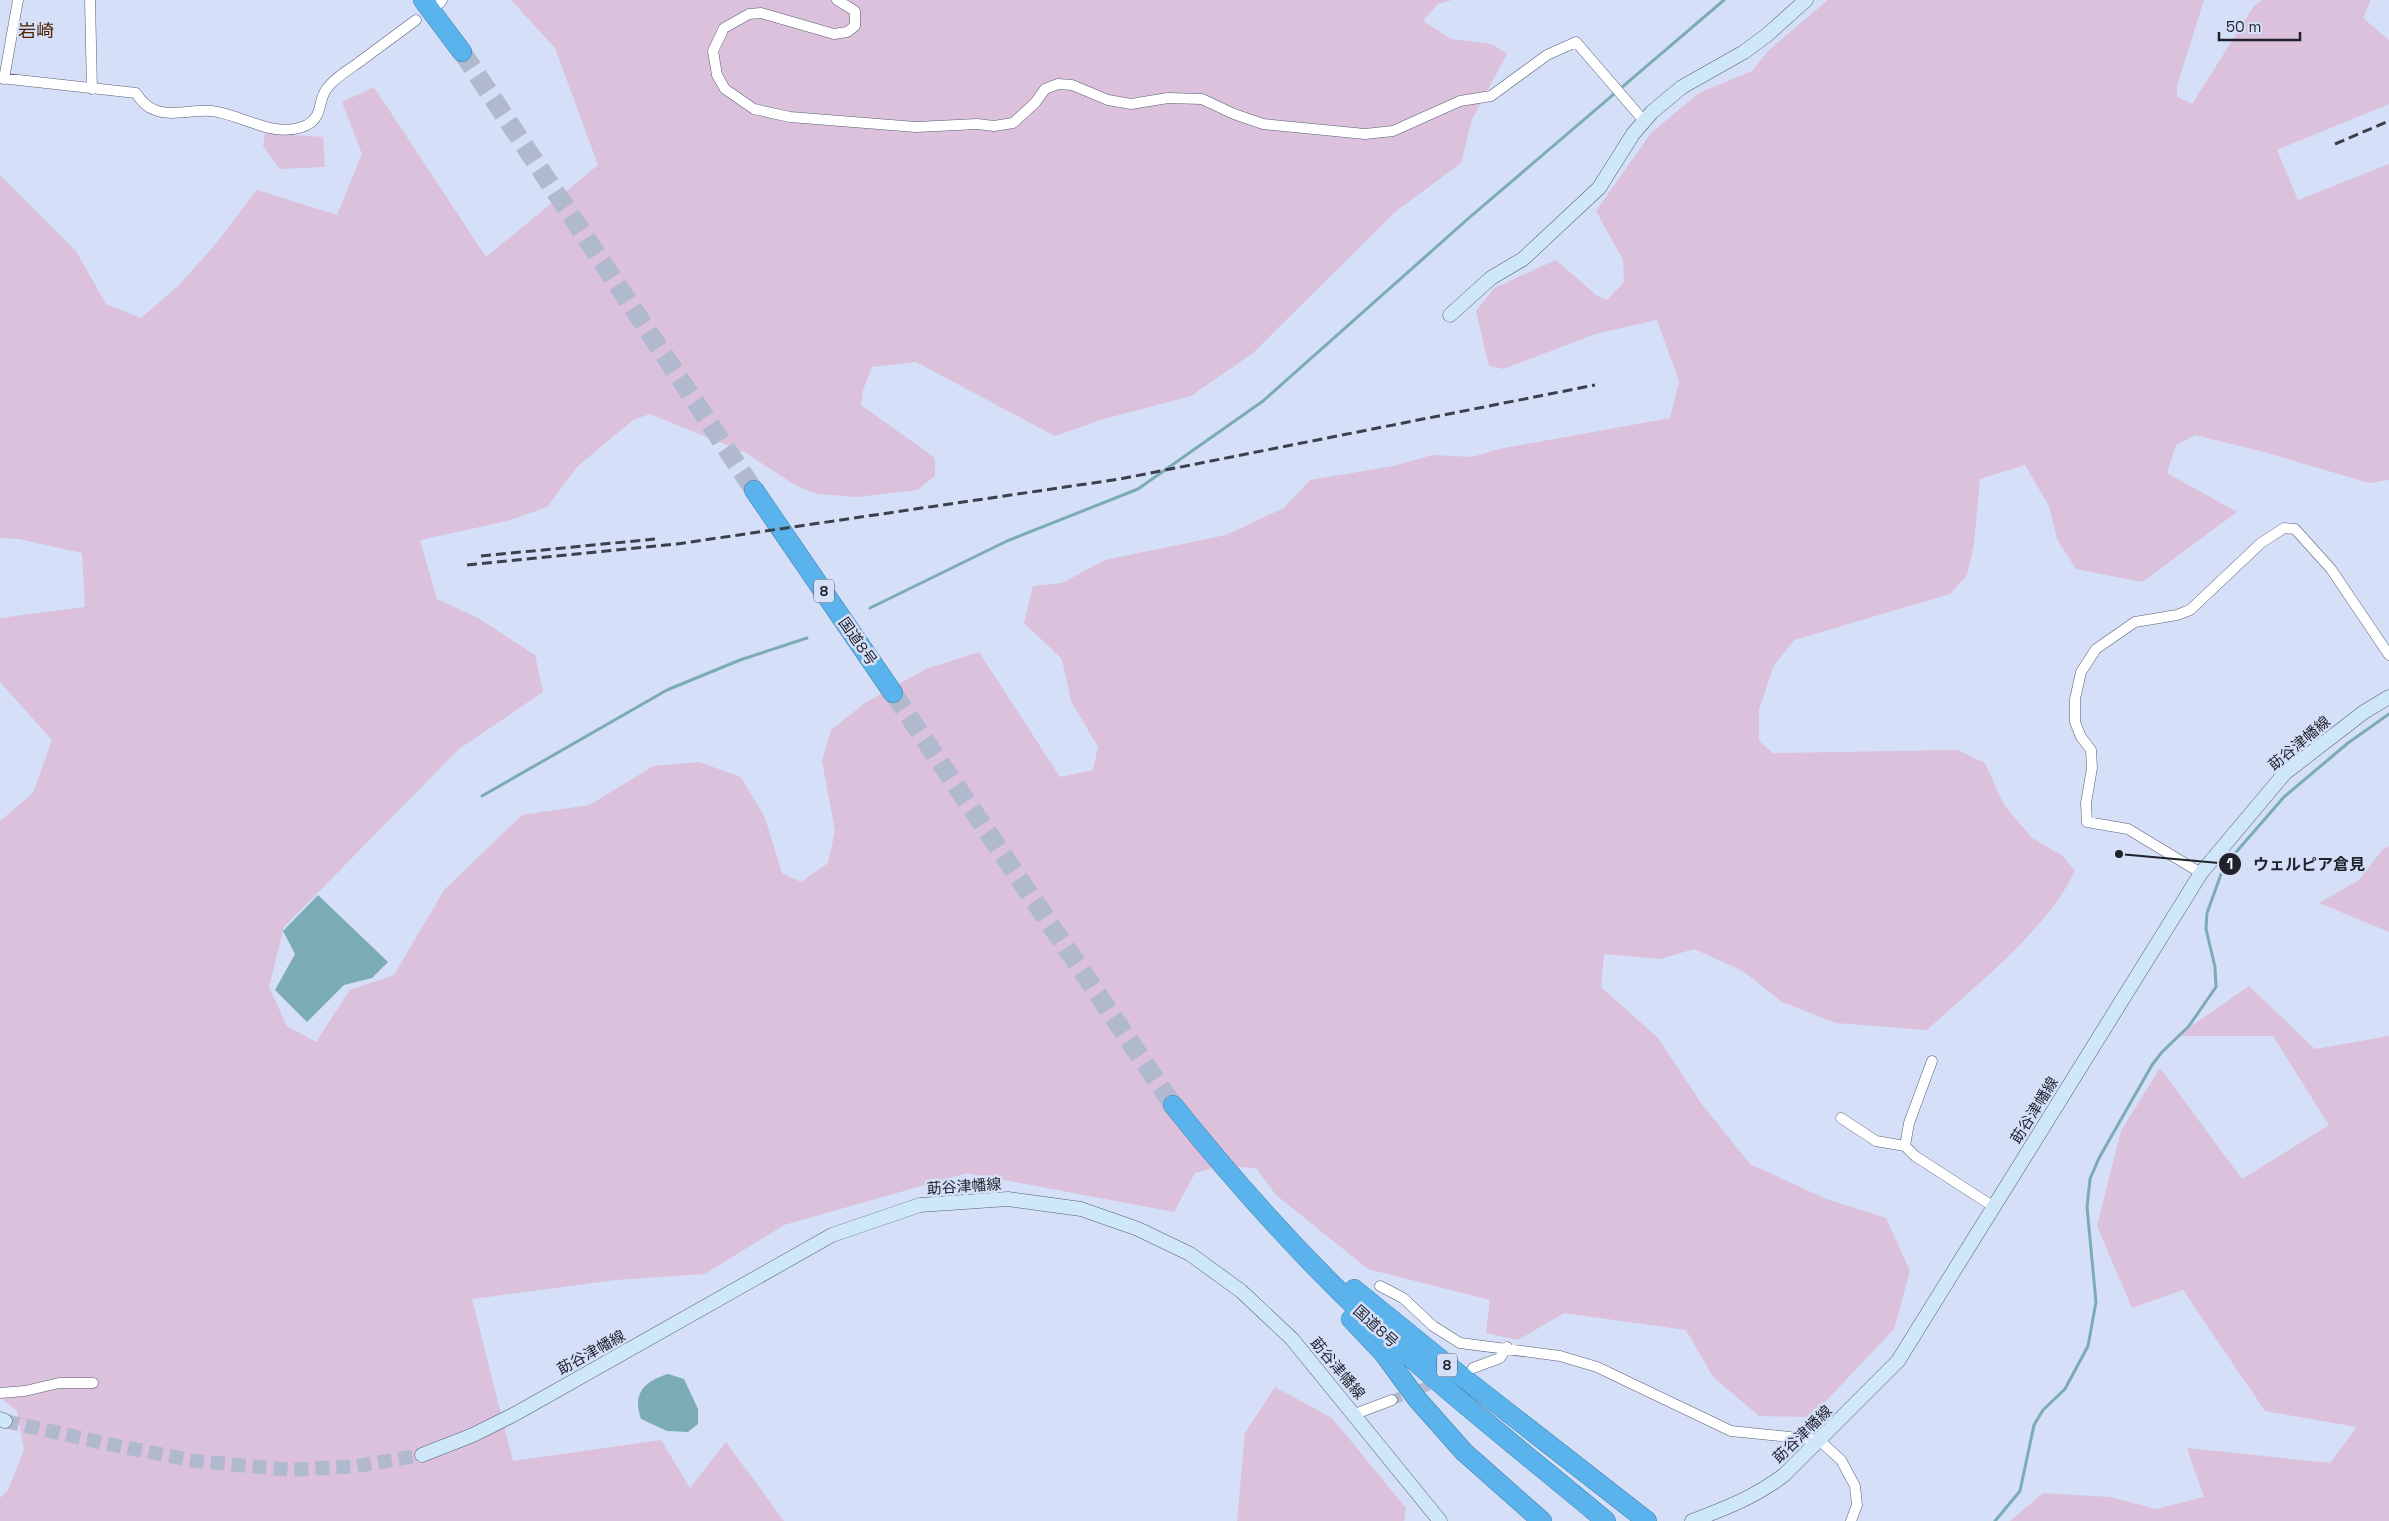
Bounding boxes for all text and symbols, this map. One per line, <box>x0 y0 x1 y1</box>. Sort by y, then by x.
scale bar <box>2219 10 2300 42</box>
text: 50 m <box>2226 17 2261 36</box>
district label: 岩崎 <box>18 19 54 42</box>
road number: 8 <box>814 580 834 602</box>
street label: 国道8号 <box>835 613 881 669</box>
street label: 莇谷津幡線 <box>2264 712 2334 774</box>
callout: ウェルピア倉見 <box>2218 848 2375 879</box>
text: 1 <box>2227 854 2233 873</box>
text: ウェルピア倉見 <box>2253 854 2365 875</box>
street label: 莇谷津幡線 <box>2006 1073 2062 1147</box>
street label: 莇谷津幡線 <box>926 1174 1002 1198</box>
street label: 国道8号 <box>1349 1301 1403 1351</box>
street label: 莇谷津幡線 <box>554 1326 628 1378</box>
street label: 莇谷津幡線 <box>1307 1333 1369 1403</box>
road number: 8 <box>1437 1354 1457 1376</box>
street label: 莇谷津幡線 <box>1768 1401 1836 1467</box>

